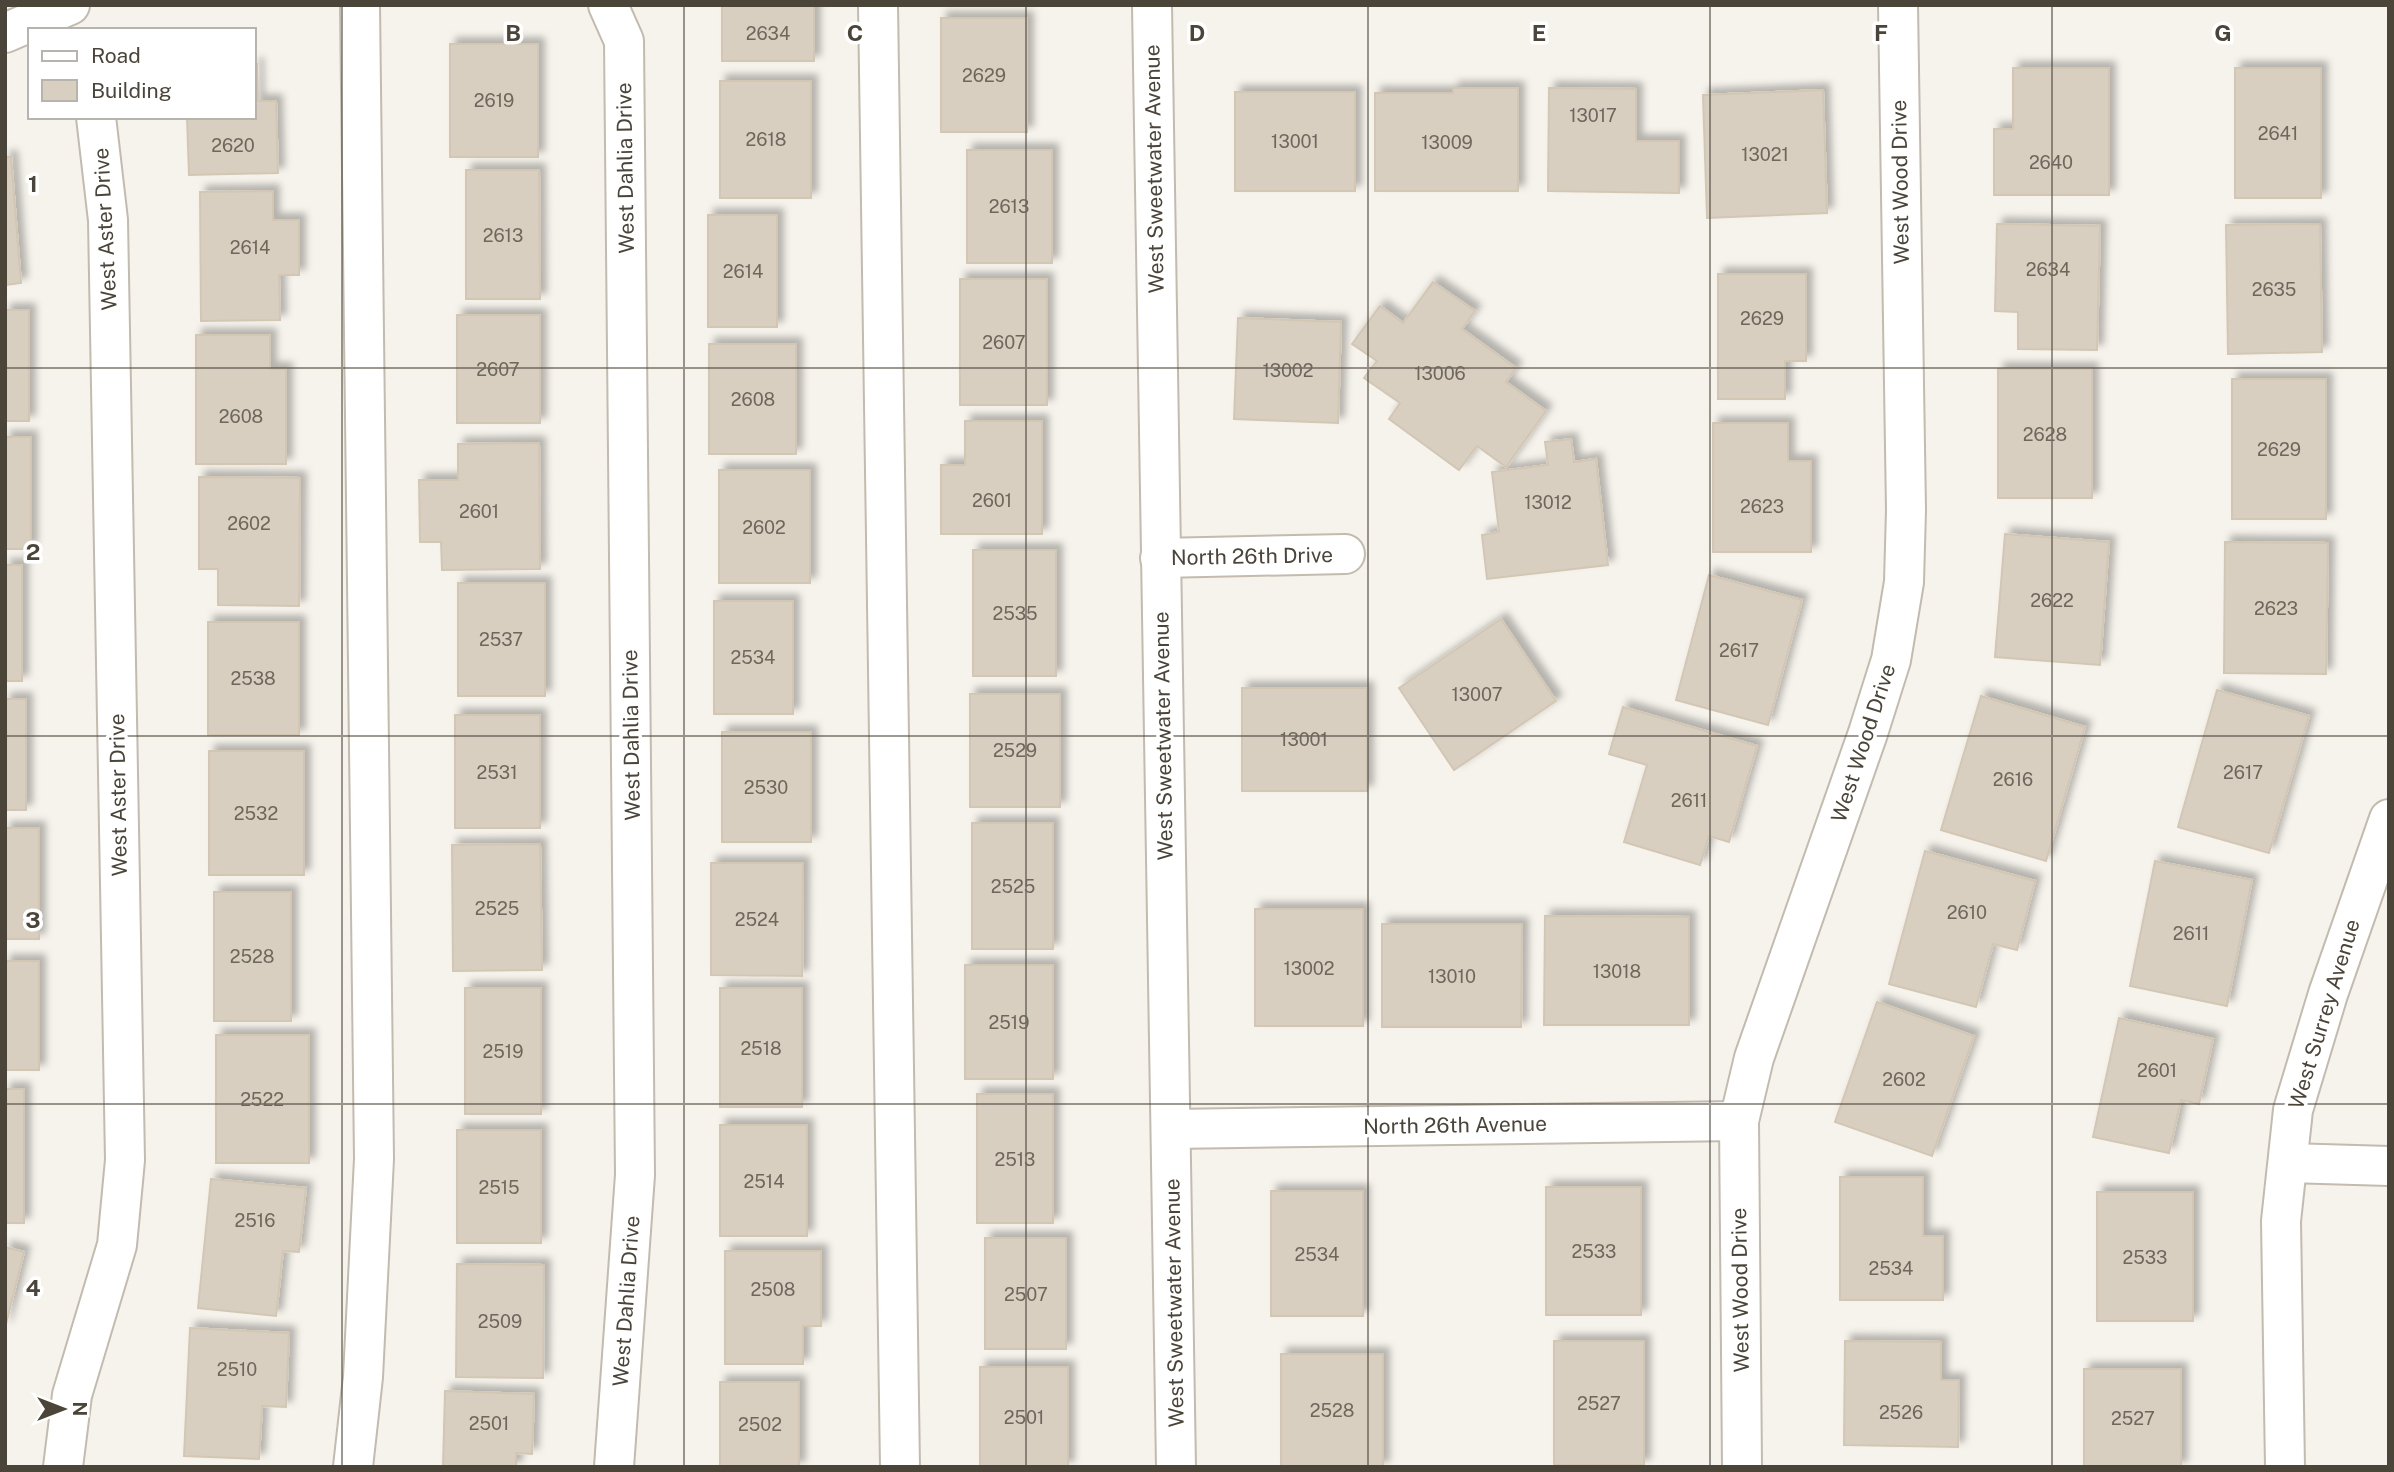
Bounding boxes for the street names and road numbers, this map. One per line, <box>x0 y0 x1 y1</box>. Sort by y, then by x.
street label: West Sweetwater Avenue <box>1139 44 1169 294</box>
street label: West Dahlia Drive <box>611 82 639 254</box>
street label: West Wood Drive <box>1886 99 1914 265</box>
street label: West Aster Drive <box>88 147 122 311</box>
street label: North 26th Drive <box>1171 542 1333 570</box>
street label: West Sweetwater Avenue <box>1148 611 1178 861</box>
street label: West Dahlia Drive <box>617 649 645 821</box>
street label: West Wood Drive <box>1826 661 1900 825</box>
street label: West Aster Drive <box>104 713 132 877</box>
street label: West Surrey Avenue <box>2283 916 2365 1112</box>
street label: North 26th Avenue <box>1363 1111 1547 1139</box>
street label: West Sweetwater Avenue <box>1159 1178 1189 1428</box>
street label: West Wood Drive <box>1726 1207 1754 1373</box>
street label: West Dahlia Drive <box>608 1215 644 1387</box>

